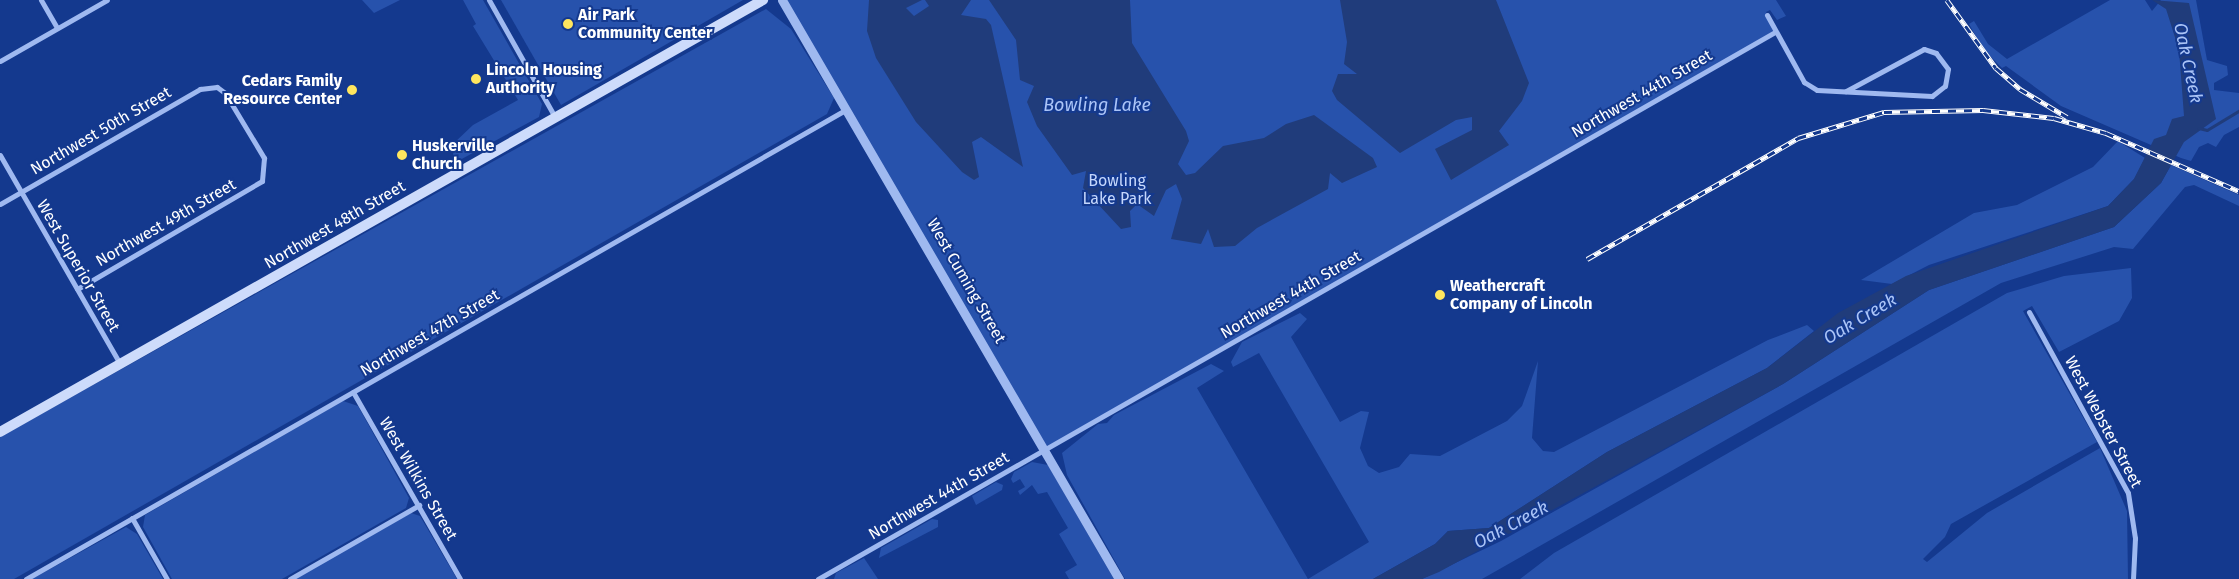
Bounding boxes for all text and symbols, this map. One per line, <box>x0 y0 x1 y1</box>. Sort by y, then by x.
place label: Air Park Community Center <box>578 5 712 43</box>
marker: Air Park Community Center <box>562 18 574 30</box>
water label: Oak Creek <box>2169 21 2207 105</box>
street label: Northwest 44th Street <box>1568 46 1716 142</box>
place label: Lincoln Housing Authority <box>486 60 602 98</box>
place label: Cedars Family Resource Center <box>223 71 342 109</box>
marker: Lincoln Housing Authority <box>470 73 482 85</box>
street label: Northwest 50th Street <box>27 83 175 179</box>
marker: Cedars Family Resource Center <box>346 84 358 96</box>
water label: Bowling Lake <box>1043 94 1151 116</box>
place label: Huskerville Church <box>412 136 494 174</box>
marker: Huskerville Church <box>396 149 408 161</box>
park label: Bowling Lake Park <box>1082 171 1152 209</box>
street label: Northwest 49th Street <box>92 175 240 271</box>
street label: Northwest 48th Street <box>261 177 409 273</box>
street label: West Superior Street <box>32 197 124 335</box>
street label: West Cuming Street <box>922 215 1010 347</box>
street label: Northwest 44th Street <box>1217 247 1365 343</box>
place label: Weathercraft Company of Lincoln <box>1450 276 1593 314</box>
street label: Northwest 47th Street <box>357 285 503 381</box>
marker: Weathercraft Company of Lincoln <box>1434 289 1446 301</box>
water label: Oak Creek <box>1820 289 1900 349</box>
street label: West Webster Street <box>2060 353 2146 491</box>
street label: West Wilkins Street <box>375 414 461 544</box>
street label: Northwest 44th Street <box>865 448 1013 544</box>
water label: Oak Creek <box>1470 496 1552 554</box>

